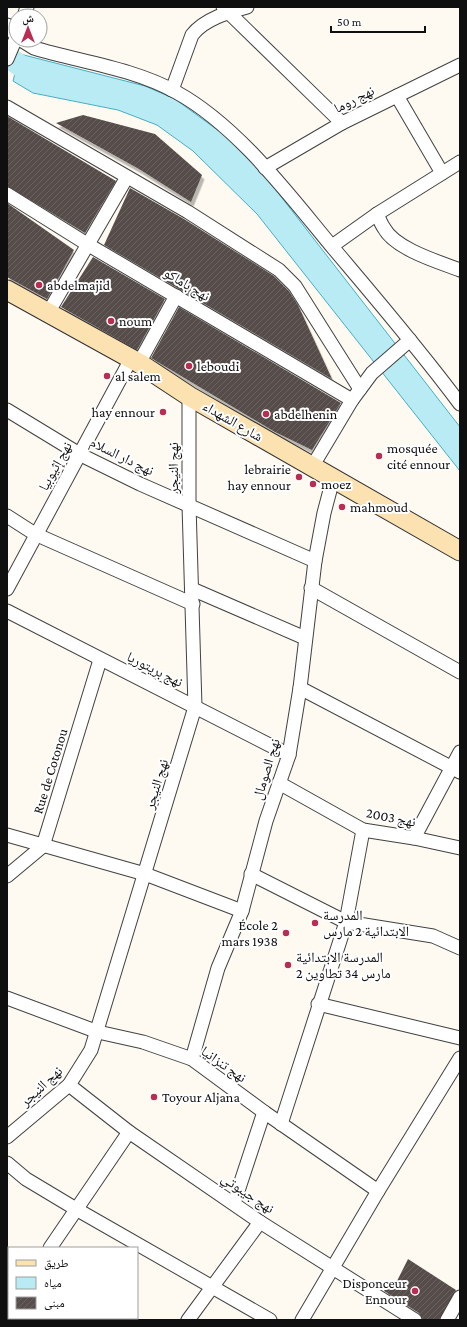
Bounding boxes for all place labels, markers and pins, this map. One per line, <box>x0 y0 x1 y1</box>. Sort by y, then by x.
place label: abdelmajid <box>47 277 111 294</box>
marker: abdelmajid <box>34 280 44 290</box>
place label: noum <box>119 313 152 329</box>
marker: noum <box>106 316 116 326</box>
place label: leboudi <box>197 358 240 374</box>
marker: leboudi <box>184 361 194 371</box>
place label: al salem <box>115 368 161 384</box>
marker: al salem <box>102 371 112 381</box>
place label: hay ennour <box>91 404 155 420</box>
place label: abdelhenin <box>274 406 338 422</box>
marker: hay ennour <box>158 407 168 417</box>
marker: abdelhenin <box>261 409 271 419</box>
place label: mosquée cité ennour <box>387 440 450 472</box>
marker: mosquée cité ennour <box>374 451 384 461</box>
place label: lebrairie hay ennour <box>227 461 291 493</box>
marker: lebrairie hay ennour <box>294 472 304 482</box>
place label: moez <box>321 476 351 492</box>
marker: moez <box>308 479 318 489</box>
place label: mahmoud <box>350 499 409 515</box>
marker: mahmoud <box>337 502 347 512</box>
place label: المدرسة الابتدائية 2 مارس <box>323 907 409 940</box>
place label: École 2 mars 1938 <box>222 917 278 949</box>
marker: المدرسة الابتدائية 2 مارس <box>310 918 320 928</box>
marker: École 2 mars 1938 <box>281 928 291 938</box>
place label: المدرسة الابتدائية 2 مارس 34 تطاوين <box>296 949 391 982</box>
marker: المدرسة الابتدائية 2 مارس 34 تطاوين <box>283 960 293 970</box>
place label: Toyour Aljana <box>162 1089 240 1106</box>
marker: Toyour Aljana <box>149 1092 159 1102</box>
place label: Disponceur Ennour <box>342 1275 407 1307</box>
marker: Disponceur Ennour <box>410 1286 420 1296</box>

